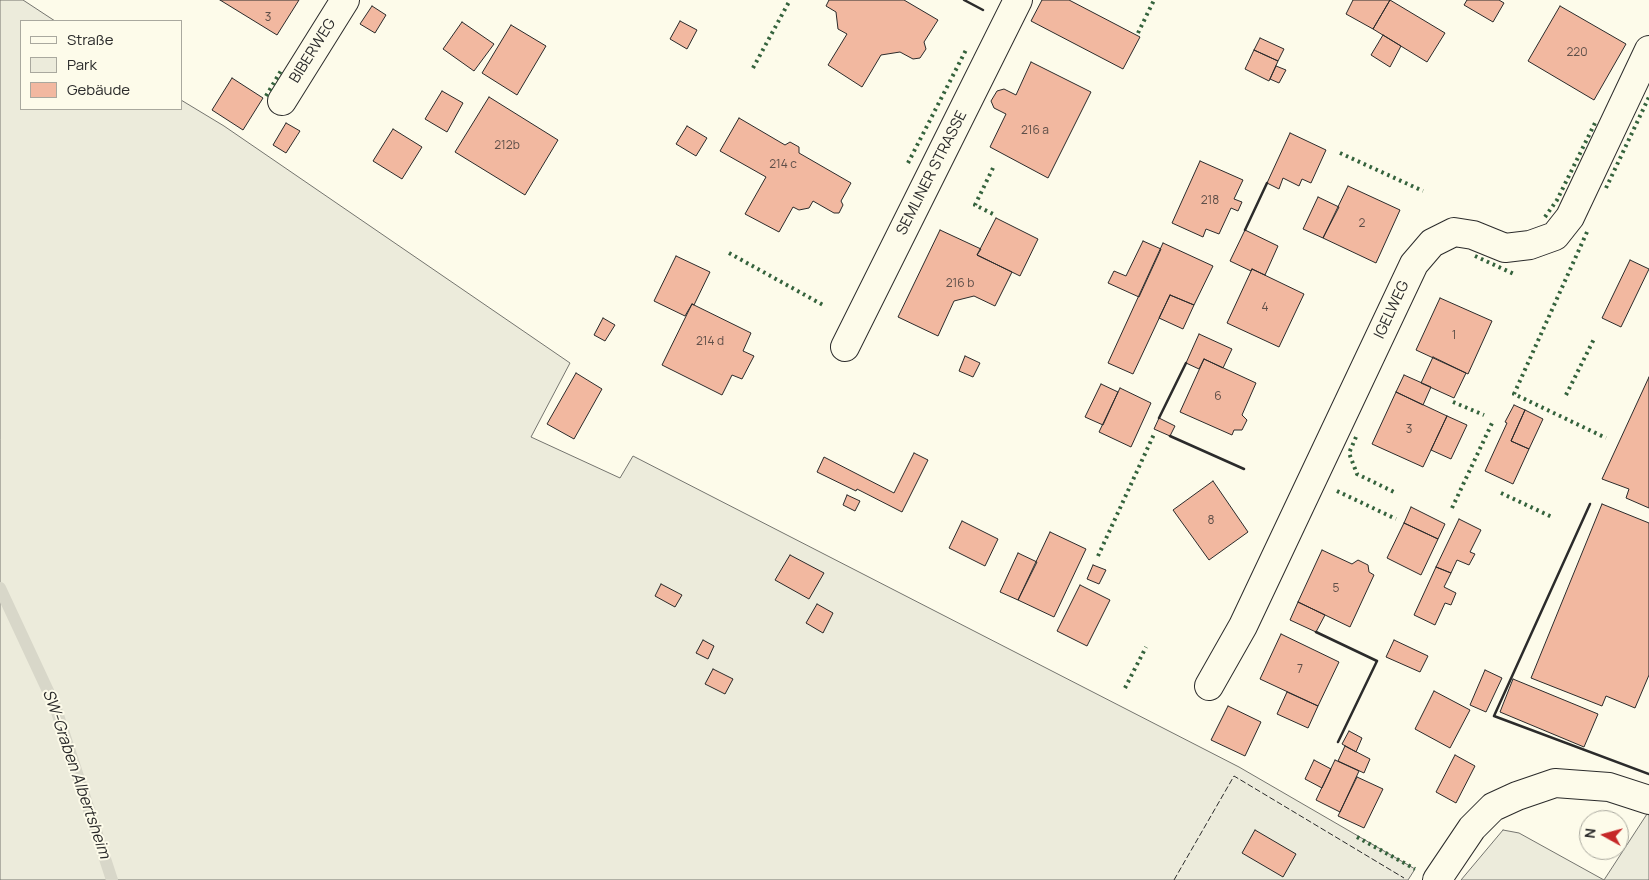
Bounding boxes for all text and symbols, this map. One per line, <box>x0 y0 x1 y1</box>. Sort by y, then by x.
house number: 3 <box>265 11 271 25</box>
street label: BIBERWEG <box>286 15 340 87</box>
legend <box>20 20 182 110</box>
text: Straße <box>67 29 113 50</box>
house number: 220 <box>1567 46 1587 60</box>
text: Park <box>67 54 97 75</box>
text: Gebäude <box>67 79 130 100</box>
street label: SEMLINER STRASSE <box>893 108 971 238</box>
house number: 216 a <box>1021 124 1049 138</box>
house number: 212b <box>494 139 520 153</box>
house number: 214 c <box>769 158 797 172</box>
house number: 218 <box>1201 194 1219 208</box>
house number: 2 <box>1359 217 1365 231</box>
house number: 216 b <box>946 277 974 291</box>
street label: IGELWEG <box>1371 278 1413 342</box>
house number: 4 <box>1261 301 1269 315</box>
house number: 1 <box>1452 329 1456 343</box>
house number: 214 d <box>696 335 724 349</box>
house number: 6 <box>1214 390 1222 404</box>
house number: 3 <box>1406 423 1412 437</box>
house number: 8 <box>1208 514 1214 528</box>
house number: 5 <box>1333 582 1339 596</box>
house number: 7 <box>1297 663 1303 677</box>
water label: SW-Graben Albertsheim <box>38 687 114 861</box>
north arrow <box>1579 810 1629 860</box>
text: N <box>1580 827 1600 839</box>

